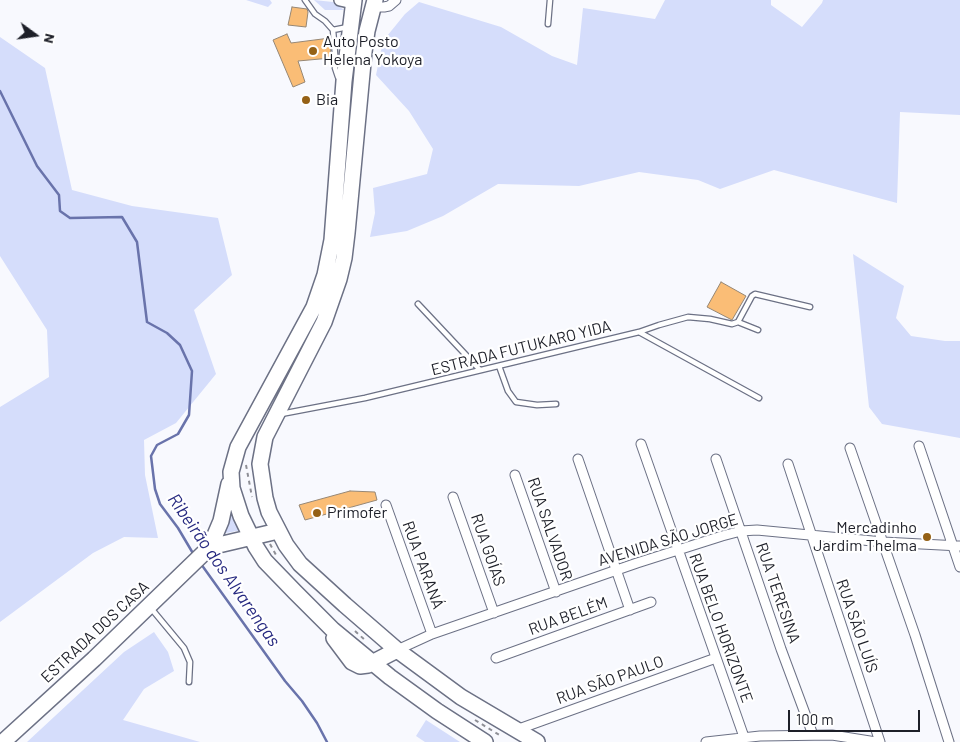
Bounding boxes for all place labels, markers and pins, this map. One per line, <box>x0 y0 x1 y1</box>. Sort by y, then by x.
place label: Auto Posto Helena Yokoya <box>323 32 422 70</box>
marker: Auto Posto Helena Yokoya <box>307 45 319 57</box>
place label: Bia <box>316 90 338 110</box>
marker: Bia <box>300 94 312 106</box>
place label: Primofer <box>327 503 387 523</box>
marker: Primofer <box>311 507 323 519</box>
place label: Mercadinho Jardim Thelma <box>813 518 917 556</box>
marker: Mercadinho Jardim Thelma <box>921 531 933 543</box>

